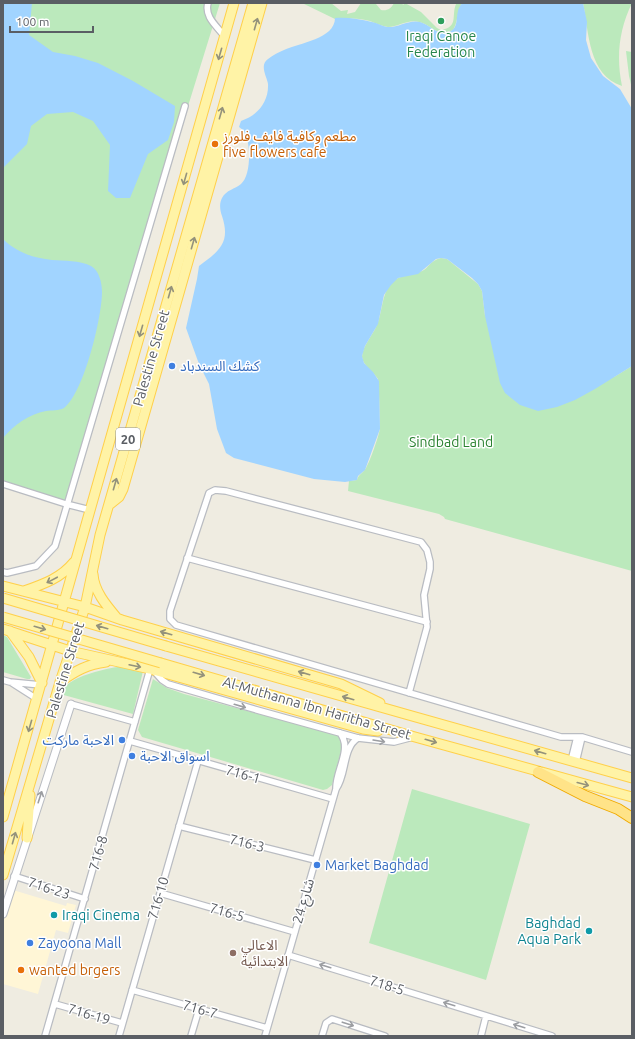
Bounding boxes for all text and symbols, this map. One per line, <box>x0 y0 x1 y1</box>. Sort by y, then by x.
scale bar <box>10 8 93 34</box>
text: 100 m <box>16 15 49 28</box>
marker: Iraqi Canoe Federation <box>436 16 446 26</box>
one-way arrow <box>253 18 260 31</box>
place label: Iraqi Canoe Federation <box>406 28 476 60</box>
one-way arrow <box>216 47 223 60</box>
one-way arrow <box>218 107 225 120</box>
place label: مطعم وكافية فايف فلورز five flowers cafe <box>222 128 357 160</box>
marker: مطعم وكافية فايف فلورز five flowers cafe <box>210 139 220 149</box>
one-way arrow <box>180 172 188 185</box>
one-way arrow <box>190 237 198 250</box>
one-way arrow <box>167 285 174 298</box>
street label: Palestine Street <box>130 307 173 408</box>
one-way arrow <box>137 324 144 337</box>
place label: كشك السندباد <box>180 358 260 374</box>
marker: كشك السندباد <box>167 361 177 371</box>
road number: 20 <box>116 428 140 450</box>
park label: Sindbad Land <box>409 434 493 450</box>
one-way arrow <box>112 478 119 491</box>
one-way arrow <box>47 576 59 584</box>
street label: Palestine Street <box>43 619 87 720</box>
one-way arrow <box>96 623 109 630</box>
one-way arrow <box>34 625 47 632</box>
one-way arrow <box>160 628 173 636</box>
one-way arrow <box>128 662 141 670</box>
one-way arrow <box>298 669 311 676</box>
one-way arrow <box>192 671 205 678</box>
street label: Al-Muthanna ibn Haritha Street <box>221 673 414 743</box>
one-way arrow <box>342 694 355 701</box>
one-way arrow <box>233 703 246 710</box>
one-way arrow <box>26 719 33 732</box>
place label: الاحبة ماركت <box>42 732 114 749</box>
marker: الاحبة ماركت <box>117 735 127 745</box>
one-way arrow <box>372 737 385 745</box>
one-way arrow <box>424 738 437 745</box>
place label: اسواق الاحبة <box>140 748 210 765</box>
one-way arrow <box>534 748 547 755</box>
marker: اسواق الاحبة <box>127 751 137 761</box>
street label: 716-1 <box>224 761 262 787</box>
one-way arrow <box>577 781 590 788</box>
one-way arrow <box>37 791 44 804</box>
one-way arrow <box>11 831 18 844</box>
street label: 716-3 <box>228 831 266 855</box>
street label: 716-8 <box>85 834 111 872</box>
place label: Market Baghdad <box>325 857 429 873</box>
marker: Market Baghdad <box>312 860 322 870</box>
street label: 716-23 <box>26 874 72 902</box>
street label: 716-10 <box>144 875 172 921</box>
street label: شارع 24 <box>289 877 320 926</box>
street label: 716-5 <box>208 899 246 925</box>
place label: Iraqi Cinema <box>62 907 140 923</box>
marker: Iraqi Cinema <box>49 910 59 920</box>
place label: Baghdad Aqua Park <box>518 915 581 947</box>
marker: Baghdad Aqua Park <box>584 926 594 936</box>
place label: Zayoona Mall <box>38 935 122 951</box>
place label: الاعالي الابتدائية <box>241 937 288 969</box>
marker: Zayoona Mall <box>25 938 35 948</box>
marker: الاعالي الابتدائية <box>228 948 238 958</box>
place label: wanted brgers <box>29 962 120 978</box>
one-way arrow <box>319 962 332 969</box>
marker: wanted brgers <box>16 965 26 975</box>
street label: 718-5 <box>368 972 406 998</box>
street label: 716-7 <box>181 996 219 1022</box>
street label: 716-19 <box>66 1000 112 1028</box>
one-way arrow <box>443 1000 456 1007</box>
one-way arrow <box>342 1021 355 1028</box>
one-way arrow <box>513 1022 526 1029</box>

